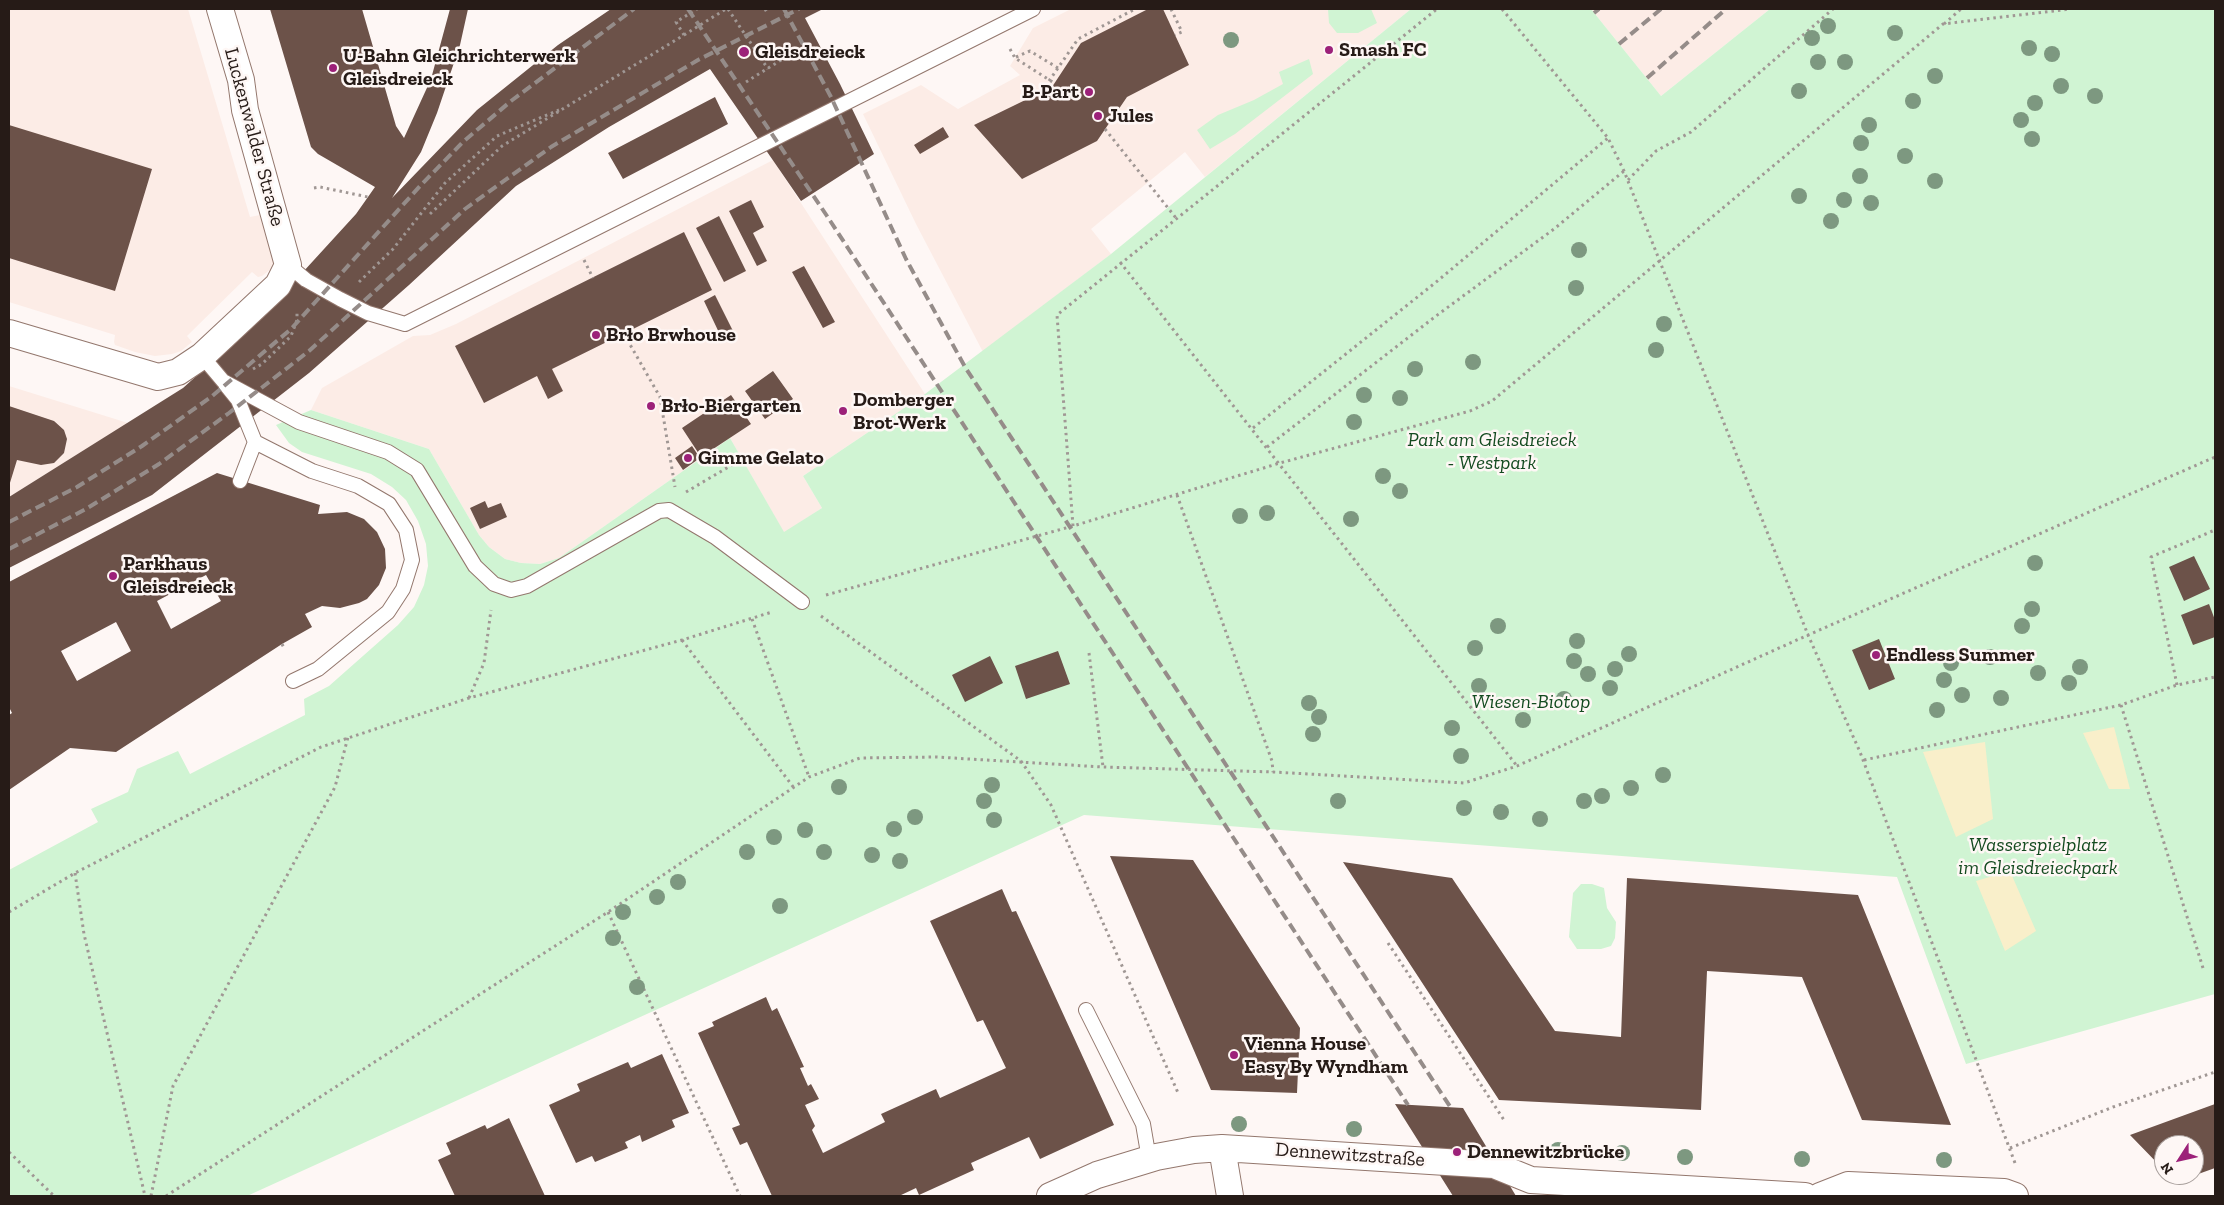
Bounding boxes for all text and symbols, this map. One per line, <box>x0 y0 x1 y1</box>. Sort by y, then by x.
place label: Smash FC <box>1339 38 1427 62</box>
place label: Gleisdreieck <box>755 40 865 64</box>
place label: U-Bahn Gleichrichterwerk Gleisdreieck <box>343 44 575 91</box>
marker: Smash FC <box>1323 44 1335 56</box>
street label: Luckenwalder Straße <box>219 45 289 229</box>
marker: Gleisdreieck <box>737 45 751 59</box>
marker: U-Bahn Gleichrichterwerk Gleisdreieck <box>327 62 339 74</box>
place label: B-Part <box>1022 80 1079 104</box>
marker: B-Part <box>1083 86 1095 98</box>
place label: Jules <box>1108 104 1154 128</box>
marker: Jules <box>1092 110 1104 122</box>
place label: Brło Brwhouse <box>606 323 736 347</box>
marker: Brło Brwhouse <box>590 329 602 341</box>
place label: Domberger Brot-Werk <box>853 388 954 435</box>
place label: Brło-Biergarten <box>661 394 801 418</box>
marker: Brło-Biergarten <box>645 400 657 412</box>
marker: Domberger Brot-Werk <box>837 405 849 417</box>
park label: Park am Gleisdreieck - Westpark <box>1407 428 1577 475</box>
place label: Gimme Gelato <box>698 446 824 470</box>
marker: Gimme Gelato <box>682 452 694 464</box>
place label: Parkhaus Gleisdreieck <box>123 552 233 599</box>
marker: Parkhaus Gleisdreieck <box>107 570 119 582</box>
place label: Endless Summer <box>1886 643 2035 667</box>
marker: Endless Summer <box>1870 649 1882 661</box>
park label: Wiesen-Biotop <box>1472 690 1590 714</box>
park label: Wasserspielplatz im Gleisdreieckpark <box>1958 833 2118 880</box>
place label: Vienna House Easy By Wyndham <box>1244 1032 1408 1079</box>
marker: Vienna House Easy By Wyndham <box>1228 1049 1240 1061</box>
north arrow <box>2154 1135 2204 1185</box>
street label: Dennewitzstraße <box>1274 1138 1426 1172</box>
place label: Dennewitzbrücke <box>1467 1140 1624 1164</box>
marker: Dennewitzbrücke <box>1451 1146 1463 1158</box>
text: N <box>2157 1159 2177 1178</box>

